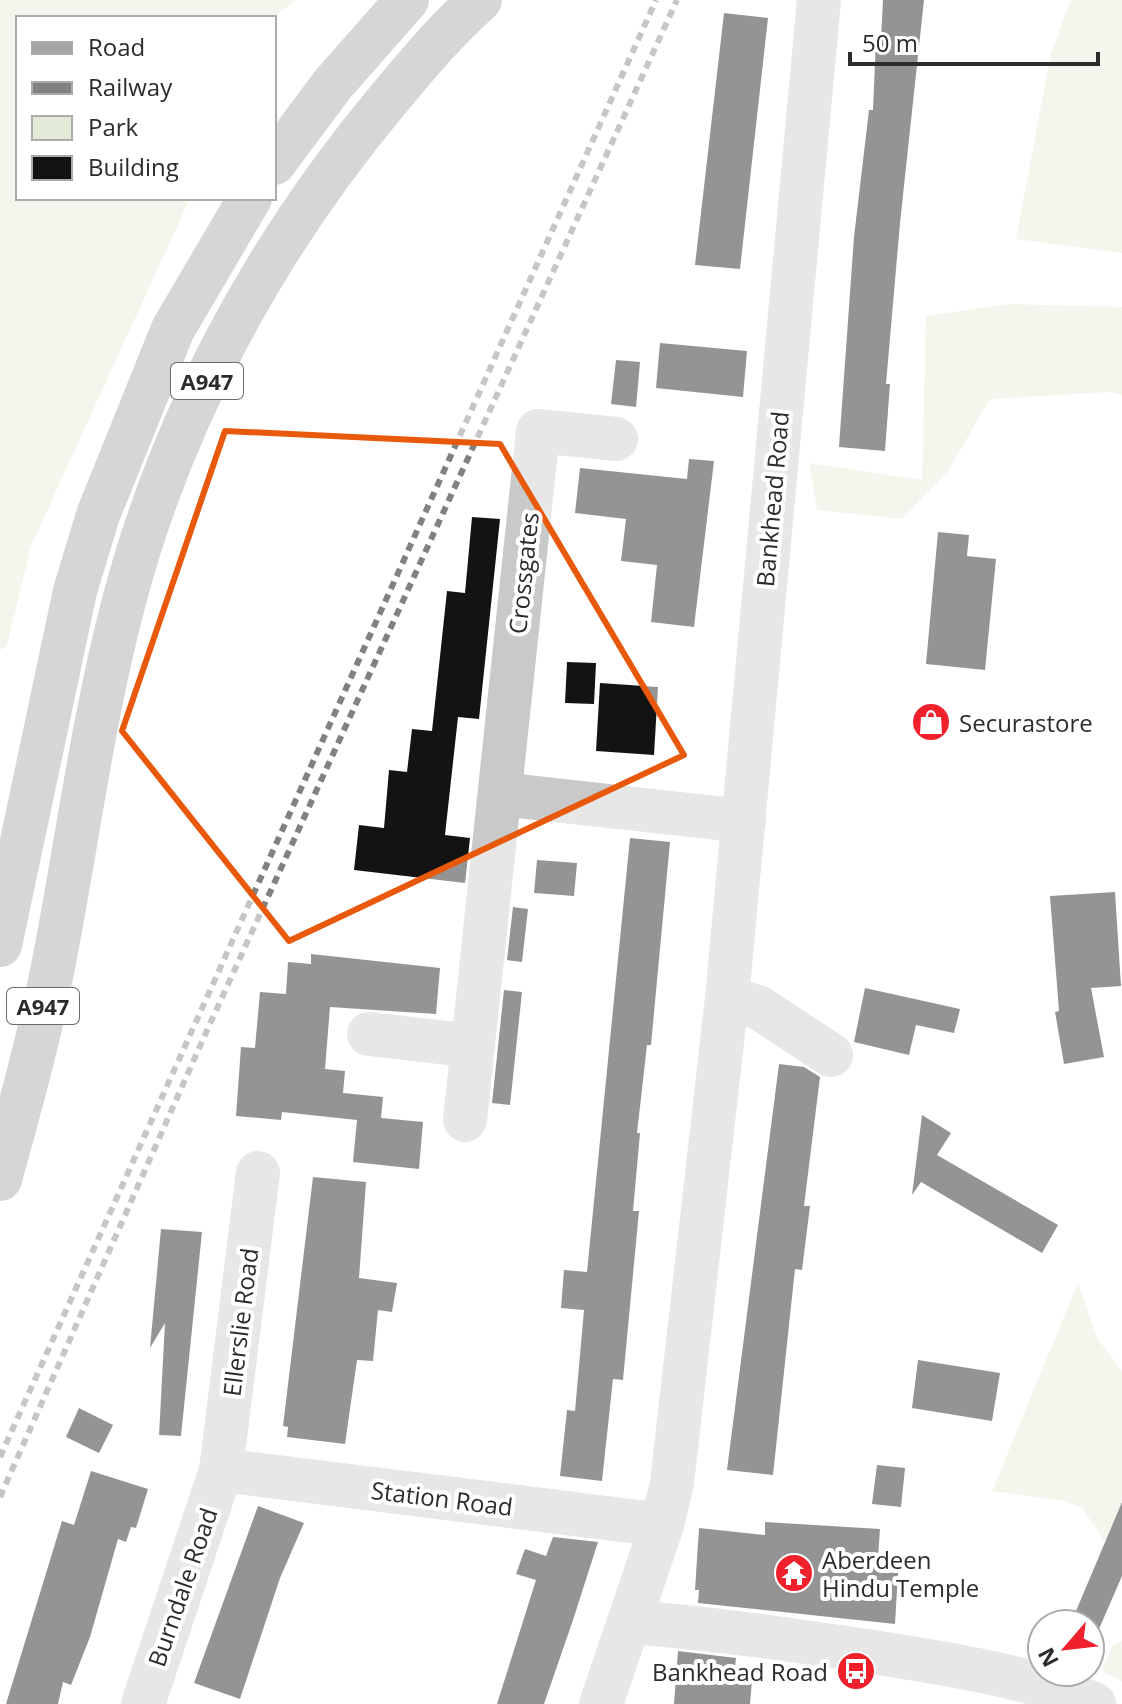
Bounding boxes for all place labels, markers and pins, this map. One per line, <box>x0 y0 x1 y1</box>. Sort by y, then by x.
shop icon: Securastore <box>910 701 952 743</box>
place label: Securastore <box>959 706 1093 739</box>
place label: Aberdeen Hindu Temple <box>822 1543 979 1604</box>
temple icon: Aberdeen Hindu Temple <box>773 1552 815 1594</box>
bus stop icon: Bankhead Road <box>835 1650 877 1692</box>
place label: Bankhead Road <box>652 1655 828 1688</box>

